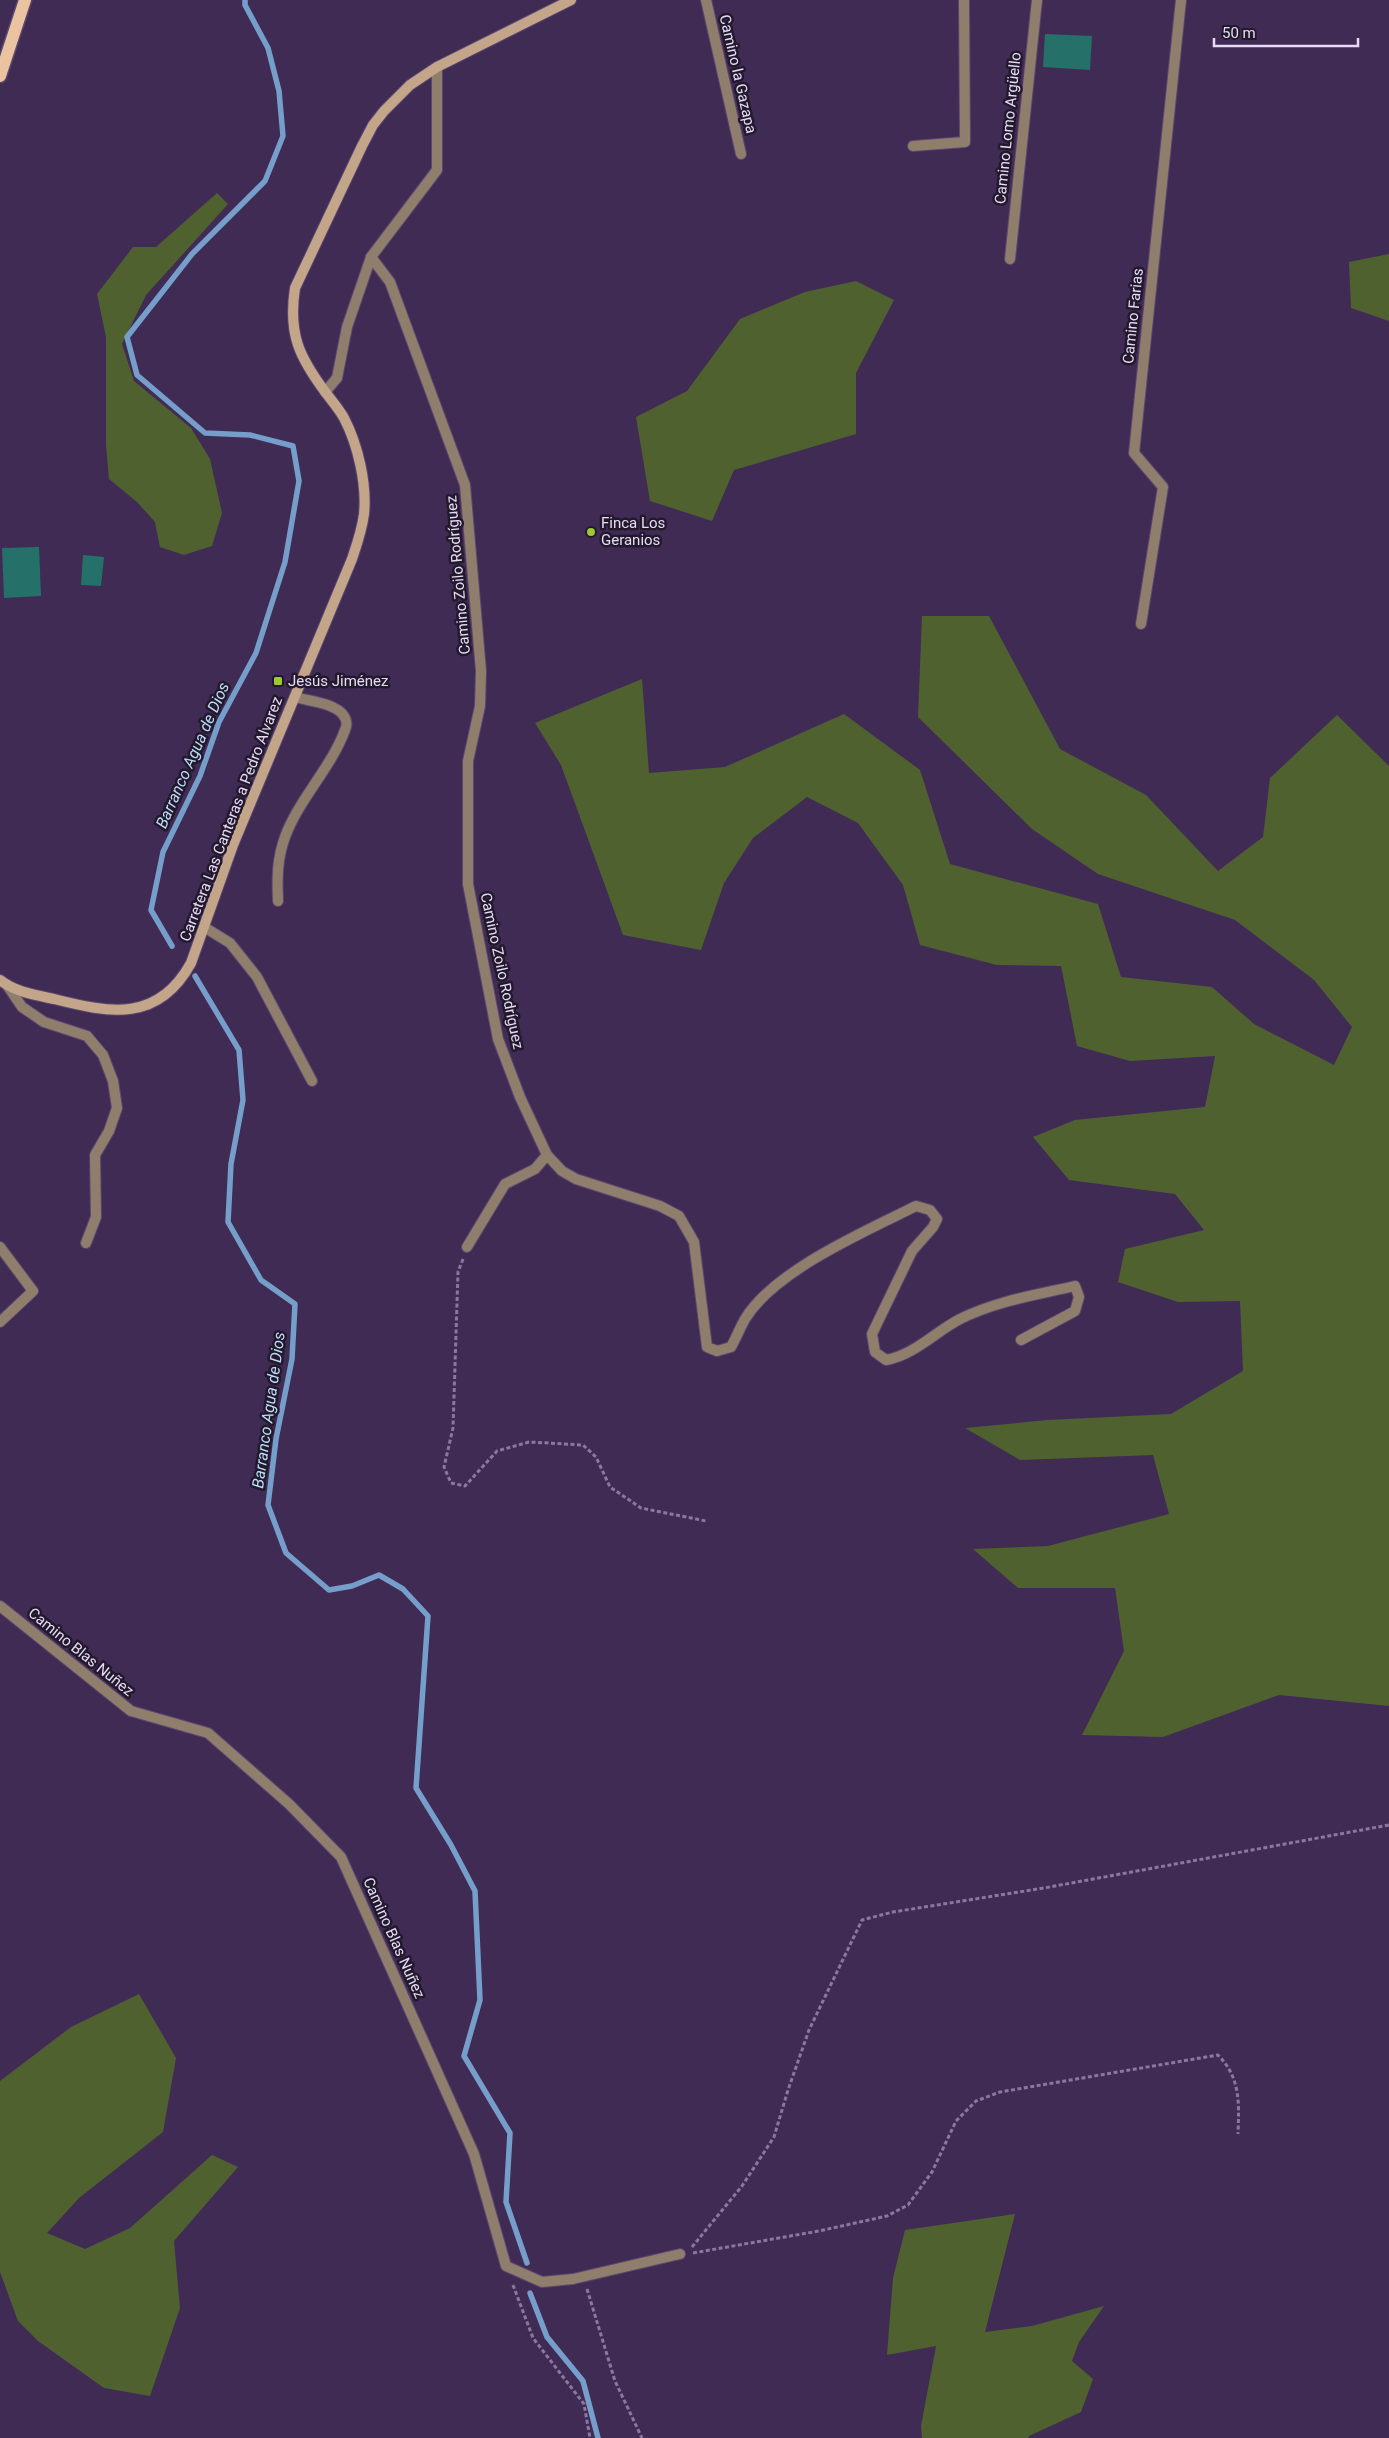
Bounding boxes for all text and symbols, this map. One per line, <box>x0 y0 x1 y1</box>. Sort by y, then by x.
street label: Camino la Gazapa <box>716 13 760 135</box>
scale bar <box>1214 15 1358 47</box>
text: 50 m <box>1222 24 1256 42</box>
street label: Camino Lomo Argüello <box>991 51 1025 205</box>
street label: Camino Farias <box>1119 267 1147 365</box>
street label: Camino Zoilo Rodríguez <box>442 495 474 655</box>
place label: Finca Los Geranios <box>601 514 665 549</box>
marker: Finca Los Geranios <box>585 526 597 538</box>
place label: Jesús Jiménez <box>288 672 388 690</box>
marker: Jesús Jiménez <box>272 675 284 687</box>
water label: Barranco Agua de Dios <box>152 679 233 831</box>
street label: Carretera Las Canteras a Pedro Alvarez <box>176 694 286 944</box>
street label: Camino Zoilo Rodríguez <box>477 891 527 1051</box>
water label: Barranco Agua de Dios <box>248 1331 289 1489</box>
street label: Camino Blas Nuñez <box>25 1604 137 1700</box>
street label: Camino Blas Nuñez <box>359 1875 429 2001</box>

